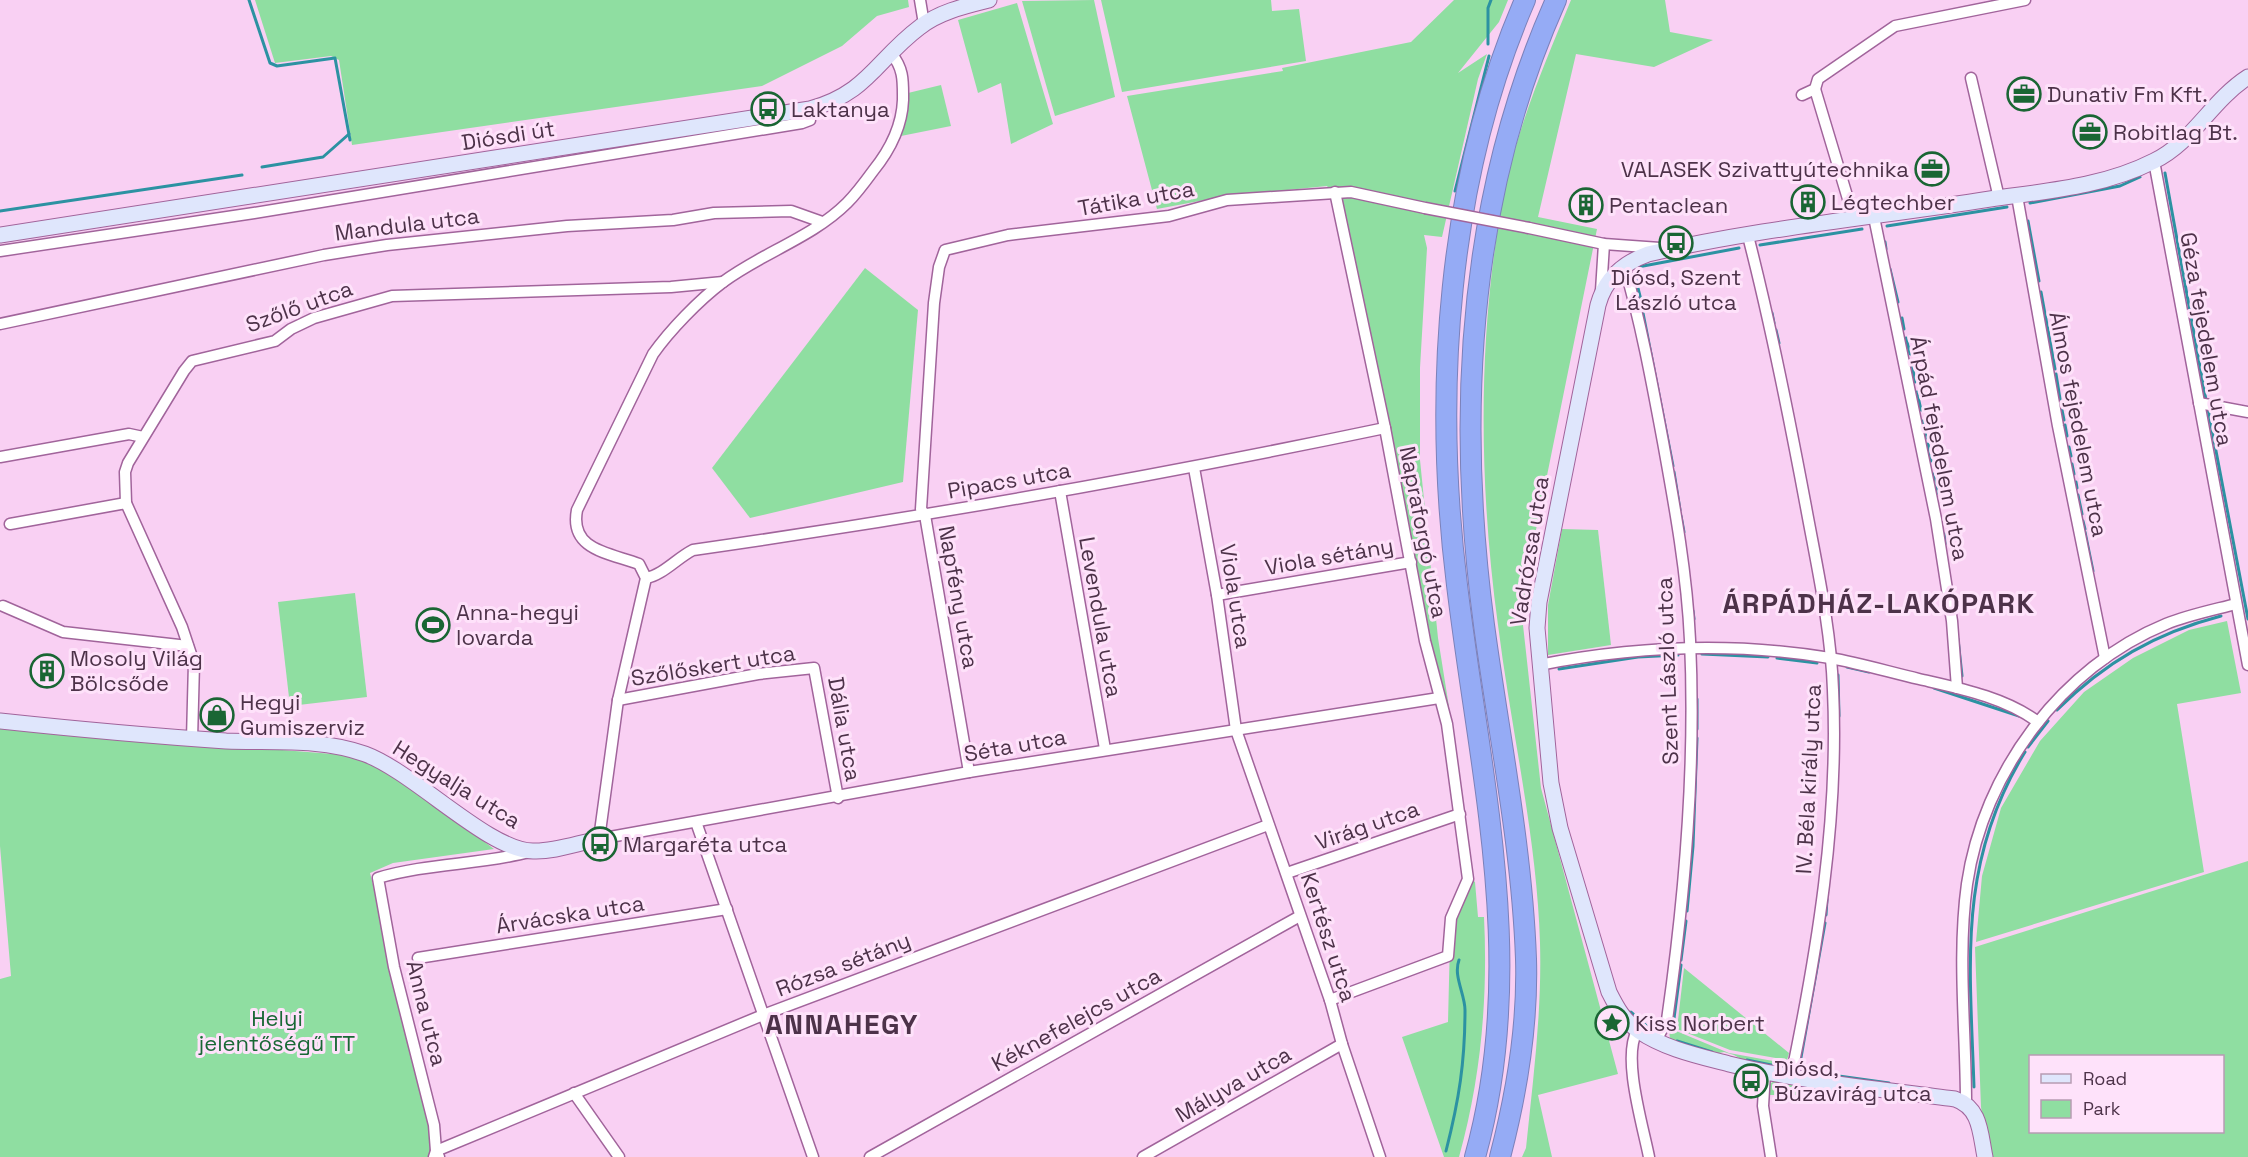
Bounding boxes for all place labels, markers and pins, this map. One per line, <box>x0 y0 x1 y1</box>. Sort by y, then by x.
office icon: Dunativ Fm Kft. <box>2006 76 2042 112</box>
place label: Dunativ Fm Kft. <box>2047 80 2208 108</box>
bus stop icon: Laktanya <box>750 91 786 127</box>
place label: Laktanya <box>791 95 890 123</box>
office icon: Robitlag Bt. <box>2072 114 2108 150</box>
place label: Robitlag Bt. <box>2113 118 2238 146</box>
office icon: VALASEK Szivattyútechnika <box>1914 151 1950 187</box>
place label: VALASEK Szivattyútechnika <box>1621 155 1909 183</box>
building icon: Légtechber <box>1790 184 1826 220</box>
building icon: Pentaclean <box>1568 187 1604 223</box>
place label: Légtechber <box>1831 188 1955 216</box>
place label: Pentaclean <box>1609 191 1728 219</box>
bus stop icon: Diósd, Szent László utca <box>1658 225 1694 261</box>
place label: Diósd, Szent László utca <box>1611 263 1741 316</box>
place label: Anna-hegyi lovarda <box>456 598 579 651</box>
sports icon: Anna-hegyi lovarda <box>415 607 451 643</box>
place label: Mosoly Világ Bölcsőde <box>70 644 203 697</box>
building icon: Mosoly Világ Bölcsőde <box>29 653 65 689</box>
place label: Hegyi Gumiszerviz <box>240 688 365 741</box>
shop icon: Hegyi Gumiszerviz <box>199 697 235 733</box>
bus stop icon: Margaréta utca <box>582 826 618 862</box>
place label: Margaréta utca <box>623 830 788 858</box>
place icon: Kiss Norbert <box>1594 1005 1630 1041</box>
place label: Kiss Norbert <box>1635 1009 1765 1037</box>
place label: Diósd, Búzavirág utca <box>1774 1054 1932 1107</box>
bus stop icon: Diósd, Búzavirág utca <box>1733 1063 1769 1099</box>

